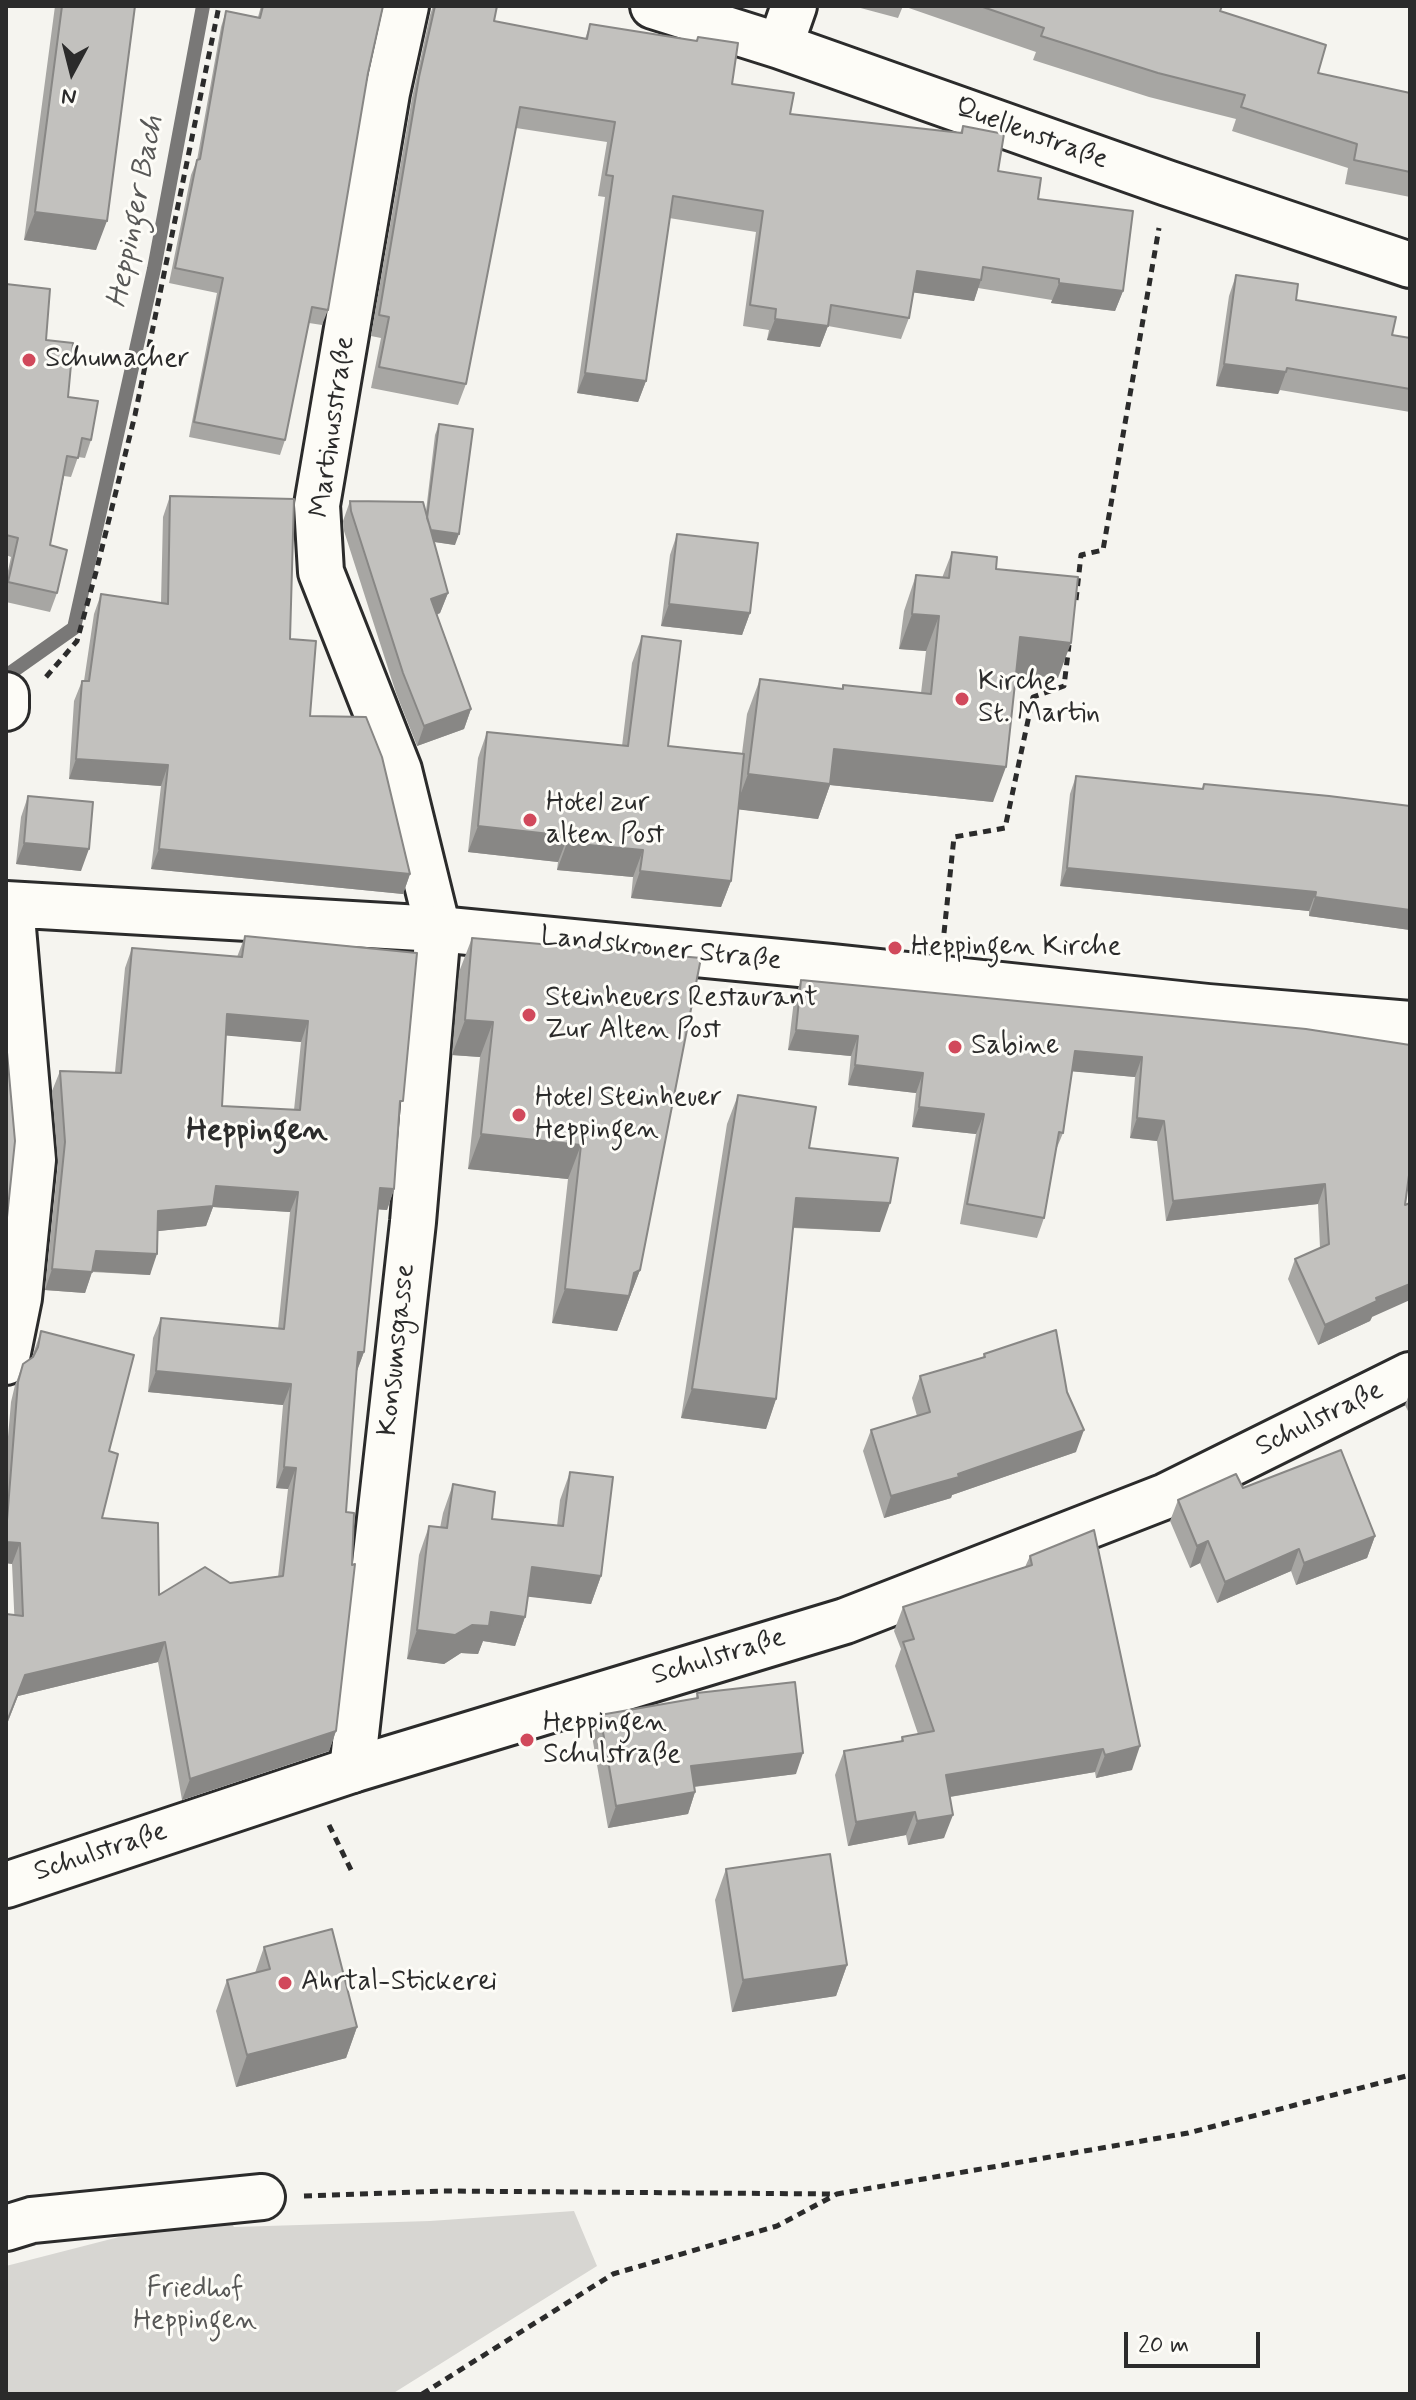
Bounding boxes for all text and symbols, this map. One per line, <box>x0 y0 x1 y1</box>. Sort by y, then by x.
north arrow <box>32 32 112 112</box>
text: N <box>60 81 78 111</box>
street label: Quellenstraße <box>950 92 1112 178</box>
water label: Heppinger Bach <box>101 113 173 311</box>
street label: Martinusstraße <box>305 334 363 520</box>
place label: Schumacher <box>45 343 190 377</box>
marker: Schumacher <box>20 351 38 369</box>
place label: Kirche St. Martin <box>978 666 1100 732</box>
marker: Kirche St. Martin <box>953 690 971 708</box>
place label: Hotel zur alten Post <box>546 787 665 853</box>
marker: Hotel zur alten Post <box>521 811 539 829</box>
street label: Landskroner Straße <box>539 921 783 979</box>
place label: Heppingen Kirche <box>911 931 1121 965</box>
marker: Heppingen Kirche <box>886 939 904 957</box>
place label: Steinheuers Restaurant Zur Alten Post <box>545 982 818 1048</box>
marker: Steinheuers Restaurant Zur Alten Post <box>520 1006 538 1024</box>
place label: Sabine <box>971 1030 1059 1064</box>
marker: Sabine <box>946 1038 964 1056</box>
place label: Hotel Steinheuer Heppingen <box>535 1082 722 1148</box>
marker: Hotel Steinheuer Heppingen <box>510 1106 528 1124</box>
district label: Heppingen <box>186 1113 328 1151</box>
street label: Konsumsgasse <box>372 1262 424 1438</box>
street label: Schulstraße <box>1251 1375 1389 1465</box>
street label: Schulstraße <box>648 1622 790 1694</box>
place label: Heppingen Schulstraße <box>543 1707 681 1773</box>
marker: Heppingen Schulstraße <box>518 1731 536 1749</box>
street label: Schulstraße <box>30 1816 172 1890</box>
place label: Ahrtal-Stickerei <box>301 1966 497 2000</box>
marker: Ahrtal-Stickerei <box>276 1974 294 1992</box>
park label: Friedhof Heppingen <box>133 2273 257 2339</box>
scale bar <box>1128 2316 1264 2366</box>
text: 20 m <box>1138 2330 1189 2361</box>

